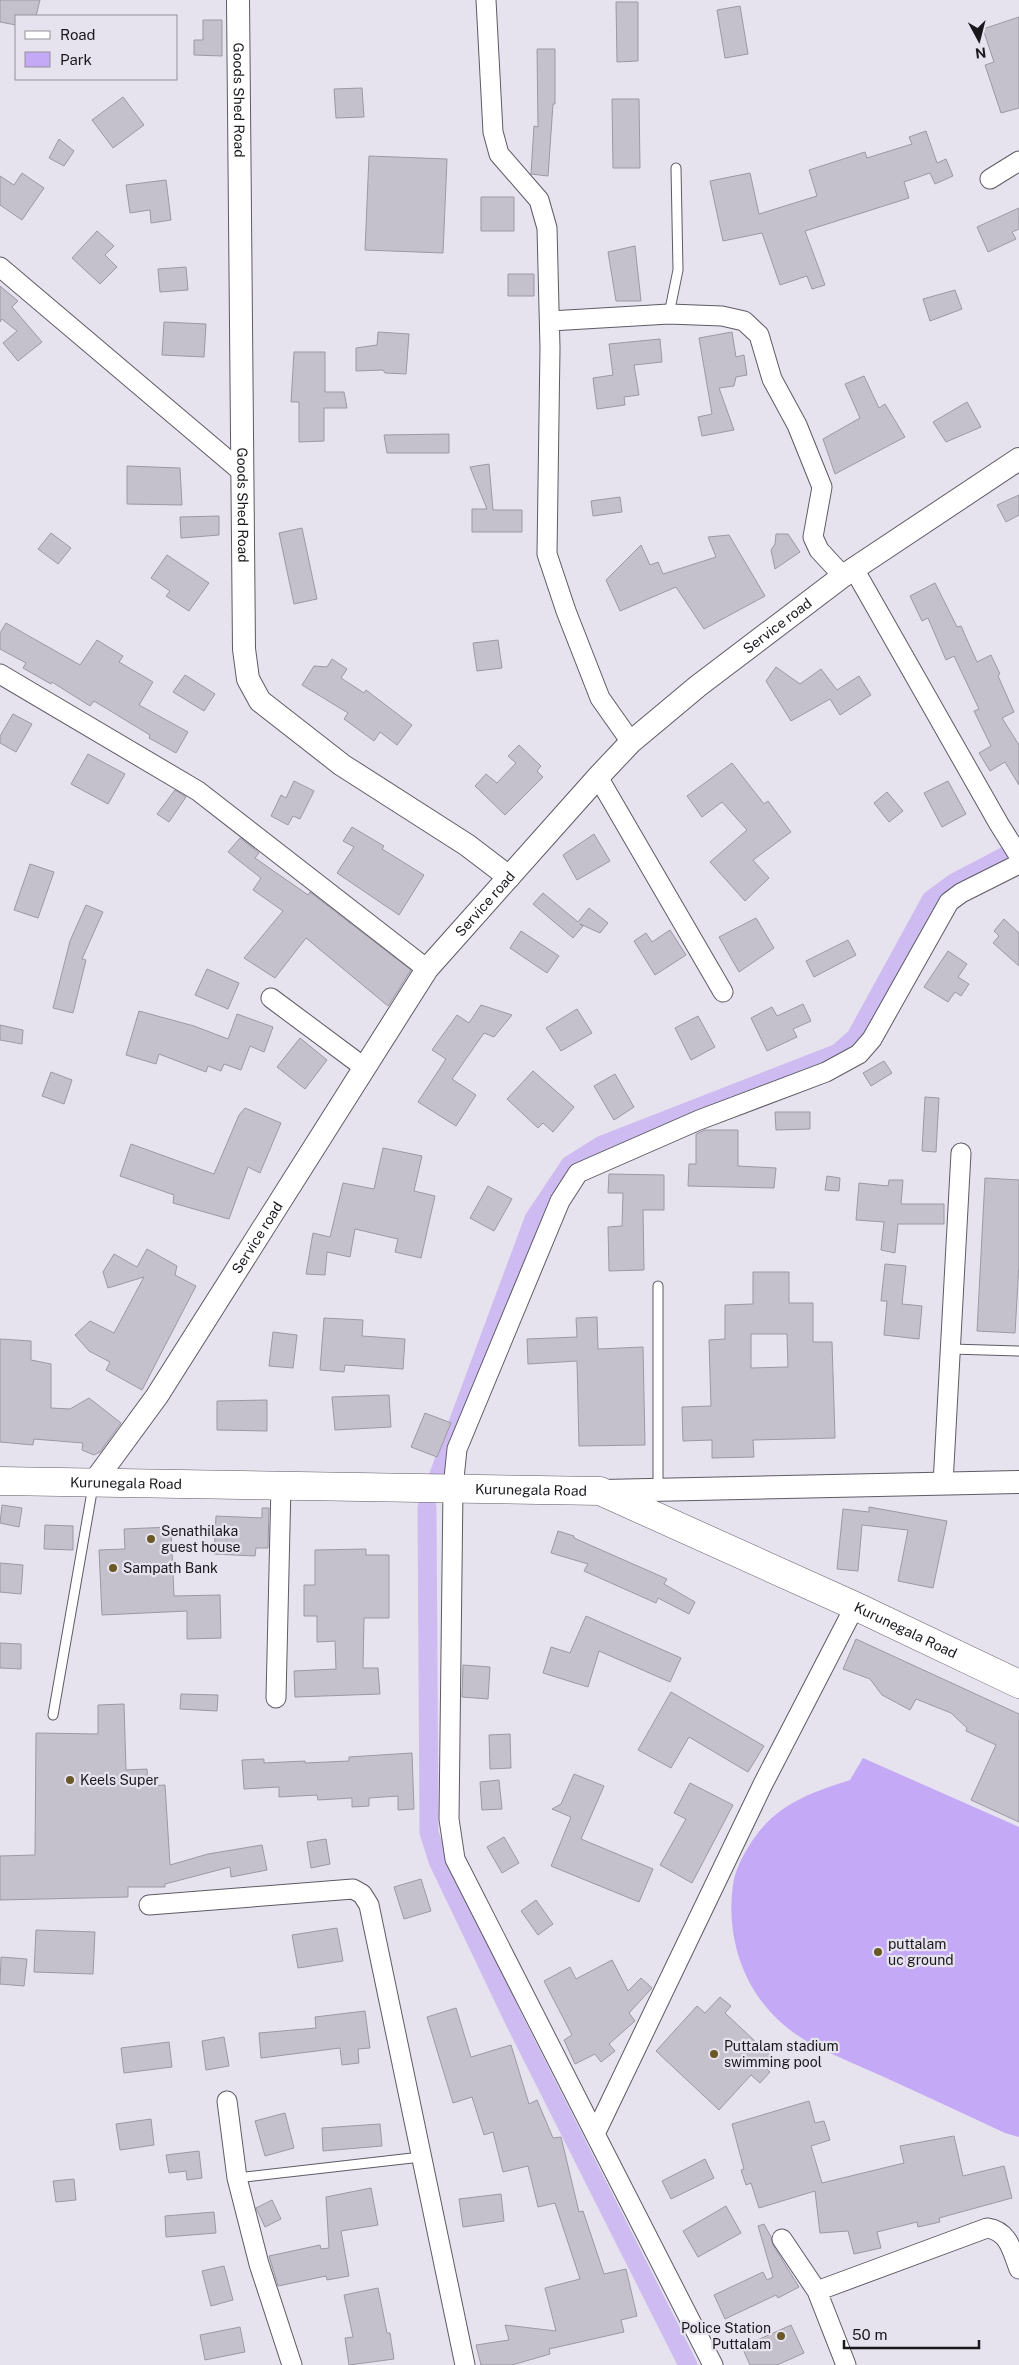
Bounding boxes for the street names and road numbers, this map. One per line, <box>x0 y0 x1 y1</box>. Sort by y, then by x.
street label: Goods Shed Road <box>230 42 247 158</box>
street label: Goods Shed Road <box>234 447 251 563</box>
street label: Service road <box>740 595 815 657</box>
street label: Service road <box>452 868 518 940</box>
street label: Service road <box>229 1199 286 1276</box>
street label: Kurunegala Road <box>70 1474 182 1492</box>
street label: Kurunegala Road <box>475 1481 587 1499</box>
street label: Kurunegala Road <box>852 1599 960 1661</box>

